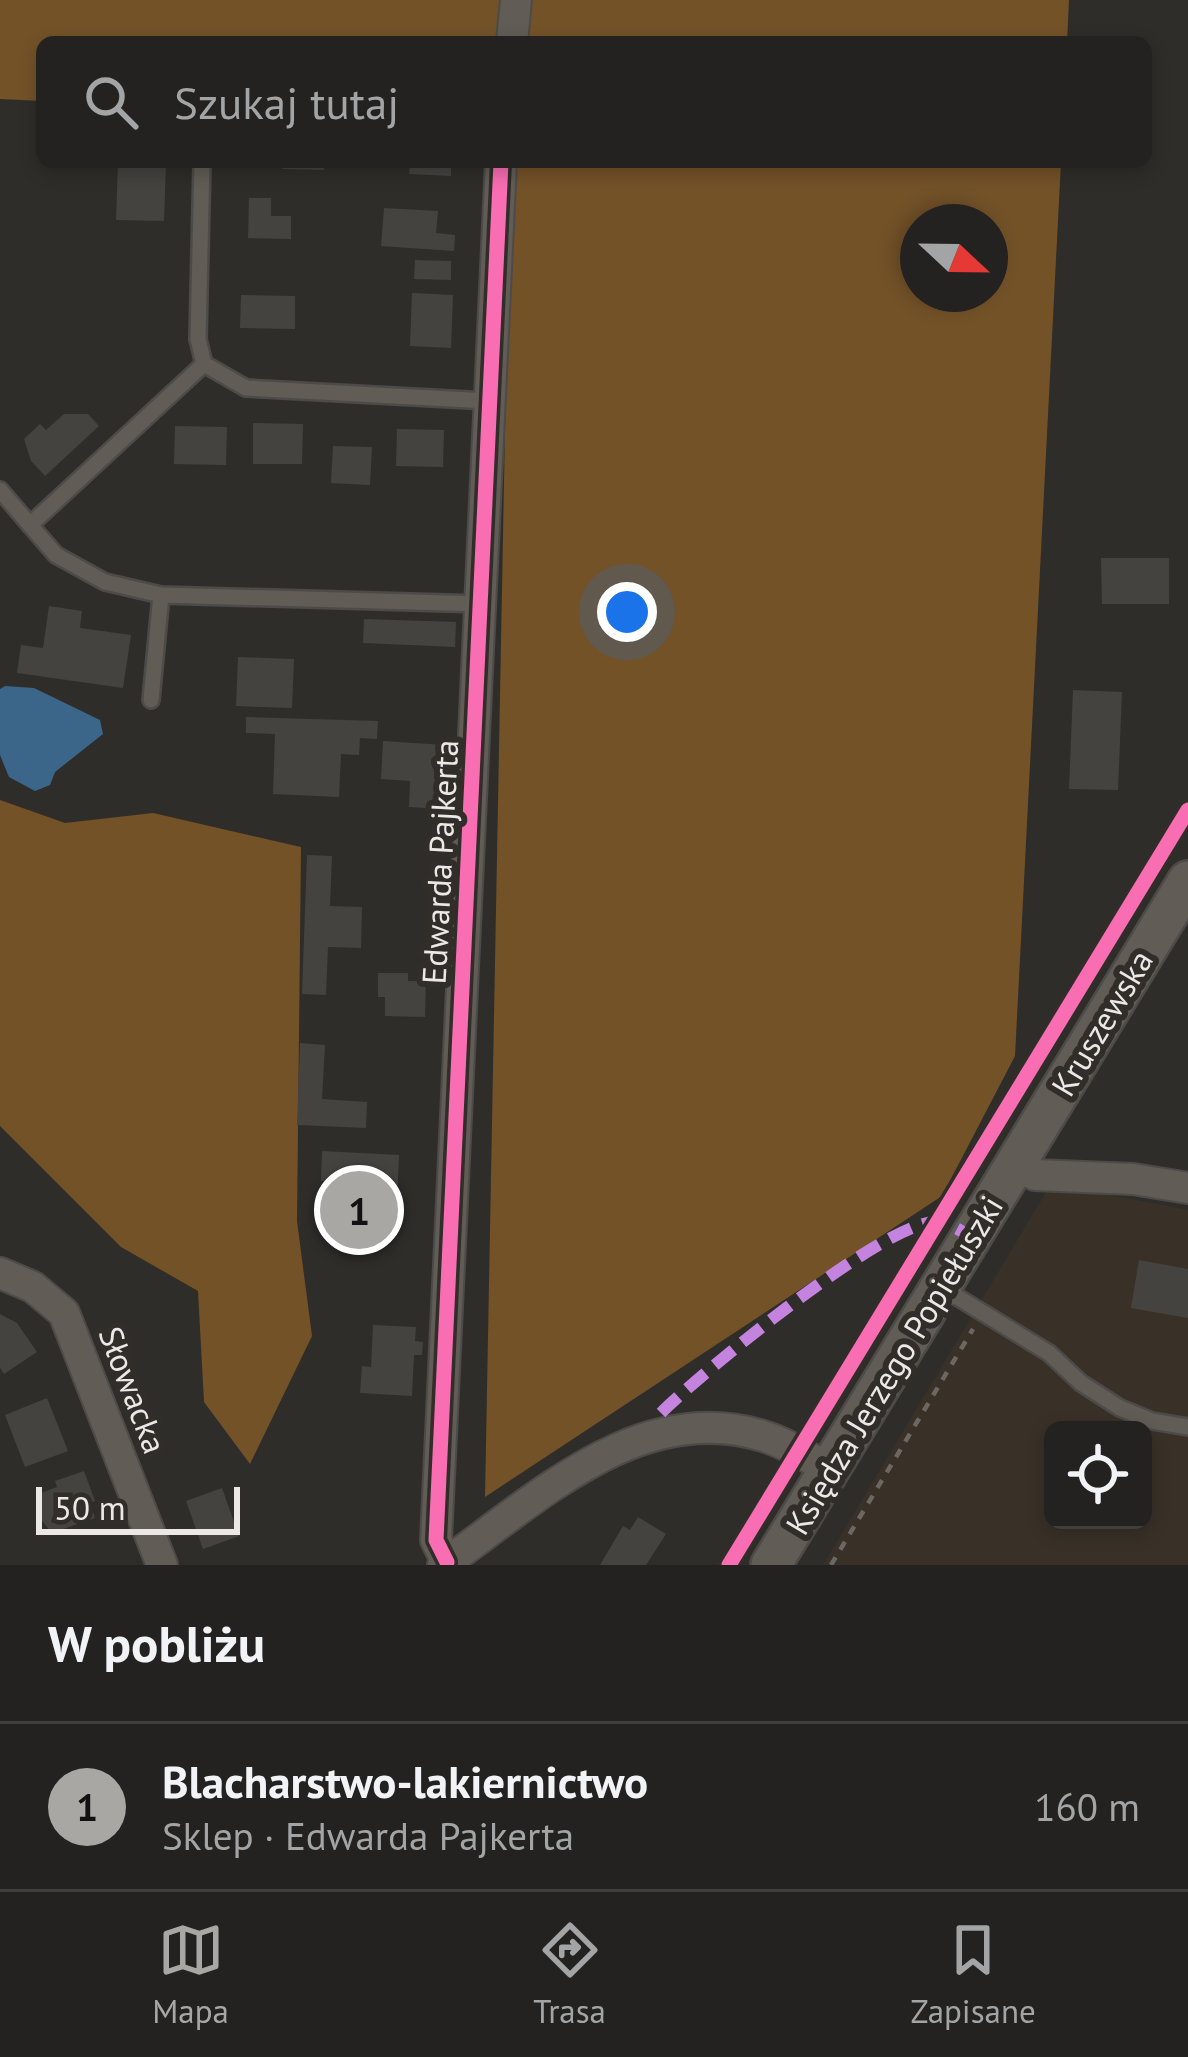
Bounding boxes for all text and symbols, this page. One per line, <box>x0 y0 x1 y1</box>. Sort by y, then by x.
search box <box>36 36 1152 168</box>
icon: search <box>78 69 144 135</box>
text: Szukaj tutaj <box>174 73 399 131</box>
north arrow <box>900 204 1008 312</box>
your location <box>597 582 657 642</box>
street label: Edwarda Pajkerta <box>412 739 467 985</box>
street label: Kruszewska <box>1041 942 1162 1104</box>
pin: 1 <box>320 1165 398 1255</box>
street label: Księdza Jerzego Popiełuszki <box>775 1187 1012 1542</box>
street label: Słowacka <box>90 1320 177 1459</box>
map controls <box>1044 1421 1152 1529</box>
button: locate <box>1044 1421 1152 1529</box>
scale bar <box>36 1481 240 1534</box>
text: 50 m <box>54 1486 126 1529</box>
text: W pobliżu <box>48 1610 265 1676</box>
text: Blacharstwo-lakiernictwo <box>162 1752 648 1810</box>
text: 1 <box>76 1781 98 1832</box>
text: 160 m <box>1034 1781 1140 1832</box>
text: Sklep · Edwarda Pajkerta <box>162 1810 574 1861</box>
tab: Mapa <box>152 1917 229 2032</box>
tab: Trasa <box>533 1917 606 2032</box>
tab: Zapisane <box>910 1917 1036 2032</box>

